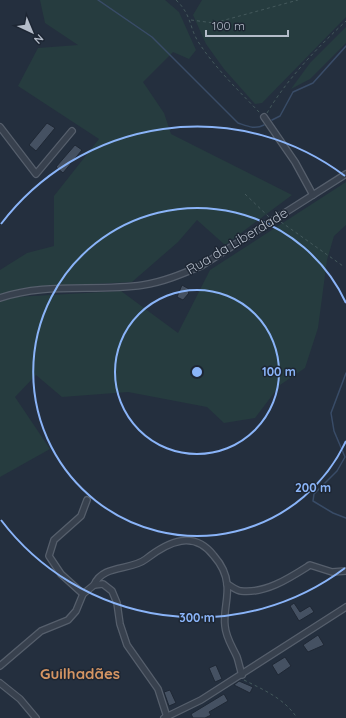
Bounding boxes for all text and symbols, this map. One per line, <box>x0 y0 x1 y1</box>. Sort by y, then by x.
north arrow <box>12 12 52 52</box>
scale bar <box>206 12 288 38</box>
text: 100 m <box>212 18 245 33</box>
text: N <box>31 31 47 47</box>
street label: Rua da Liberdade <box>183 203 291 278</box>
text: 100 m <box>262 364 296 379</box>
centre of rings <box>190 365 204 379</box>
text: 200 m <box>295 480 331 495</box>
text: 300 m <box>179 610 215 625</box>
district label: Guilhadães <box>40 664 120 683</box>

